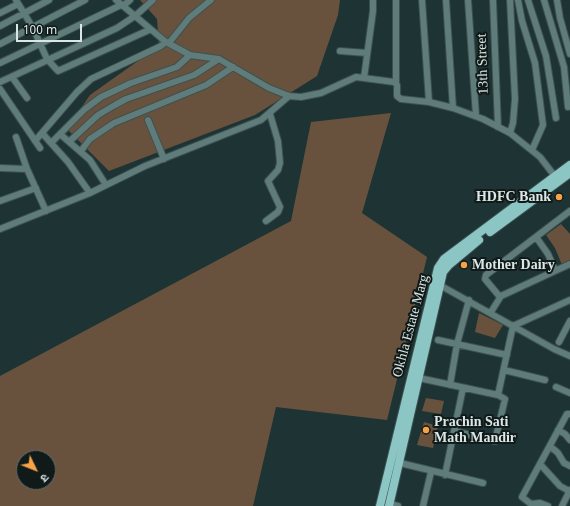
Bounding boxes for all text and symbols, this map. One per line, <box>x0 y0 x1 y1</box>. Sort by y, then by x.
scale bar <box>18 16 84 42</box>
text: 100 m <box>23 23 57 39</box>
street label: 13th Street <box>473 28 493 100</box>
place label: HDFC Bank <box>475 189 551 205</box>
marker: HDFC Bank <box>554 192 564 202</box>
place label: Mother Dairy <box>472 257 564 273</box>
marker: Mother Dairy <box>459 260 469 270</box>
street label: Okhla Estate Marg <box>387 265 435 387</box>
place label: Prachin Sati Math Mandir <box>434 414 524 446</box>
marker: Prachin Sati Math Mandir <box>421 425 431 435</box>
north arrow <box>16 450 56 490</box>
text: उ <box>37 470 51 485</box>

